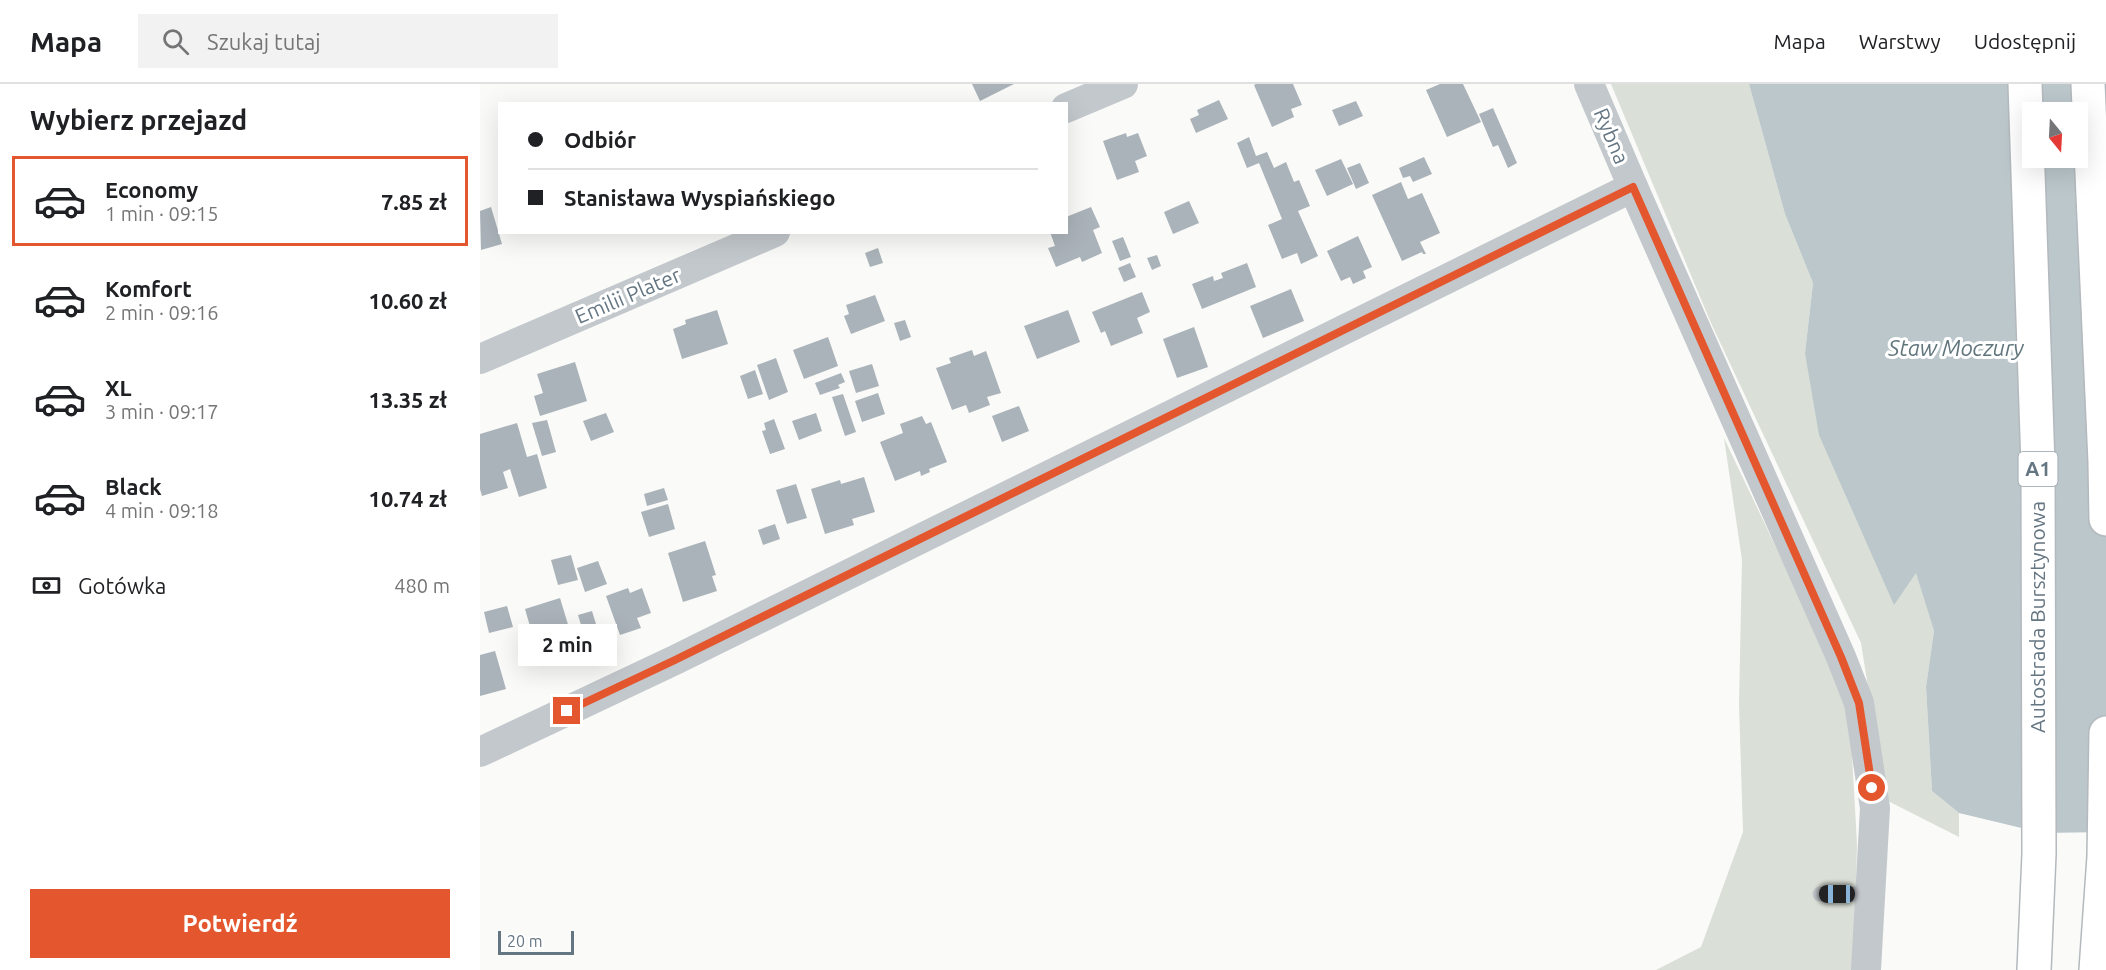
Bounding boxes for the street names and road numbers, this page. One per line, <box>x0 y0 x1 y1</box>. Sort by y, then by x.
street label: Rybna <box>1589 104 1634 167</box>
street label: Emilii Plater <box>571 262 684 328</box>
road number: A1 <box>2018 452 2058 486</box>
street label: Autostrada Bursztynowa <box>2025 501 2049 733</box>

